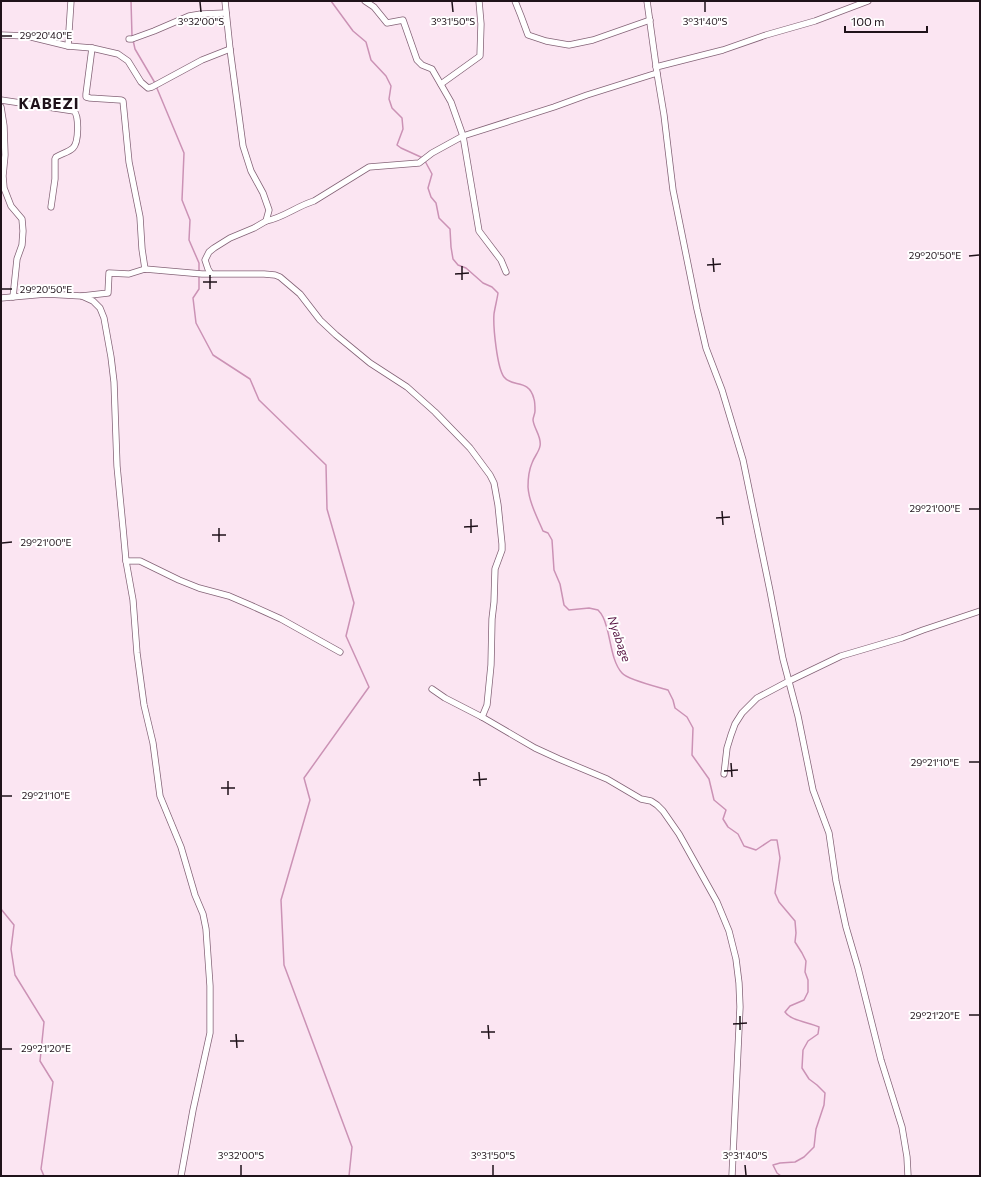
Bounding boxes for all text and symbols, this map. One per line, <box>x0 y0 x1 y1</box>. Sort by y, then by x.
scale bar <box>845 8 927 34</box>
text: 100 m <box>851 14 885 28</box>
text: 3°32'00"S <box>178 15 224 27</box>
text: 3°31'50"S <box>431 15 475 27</box>
text: 3°31'40"S <box>683 15 727 27</box>
text: 29°20'40"E <box>20 29 72 41</box>
district label: KABEZI <box>18 94 80 112</box>
text: 29°20'50"E <box>909 249 961 261</box>
text: 29°20'50"E <box>20 283 72 295</box>
text: 29°21'00"E <box>910 502 960 514</box>
text: 29°21'00"E <box>21 536 71 548</box>
water label: Nyabage <box>606 614 635 664</box>
text: 29°21'10"E <box>911 756 959 768</box>
text: 29°21'10"E <box>22 789 70 801</box>
text: 29°21'20"E <box>910 1009 960 1021</box>
text: 29°21'20"E <box>21 1042 71 1054</box>
text: 3°32'00"S <box>218 1149 264 1161</box>
text: 3°31'50"S <box>471 1149 515 1161</box>
text: 3°31'40"S <box>723 1149 767 1161</box>

